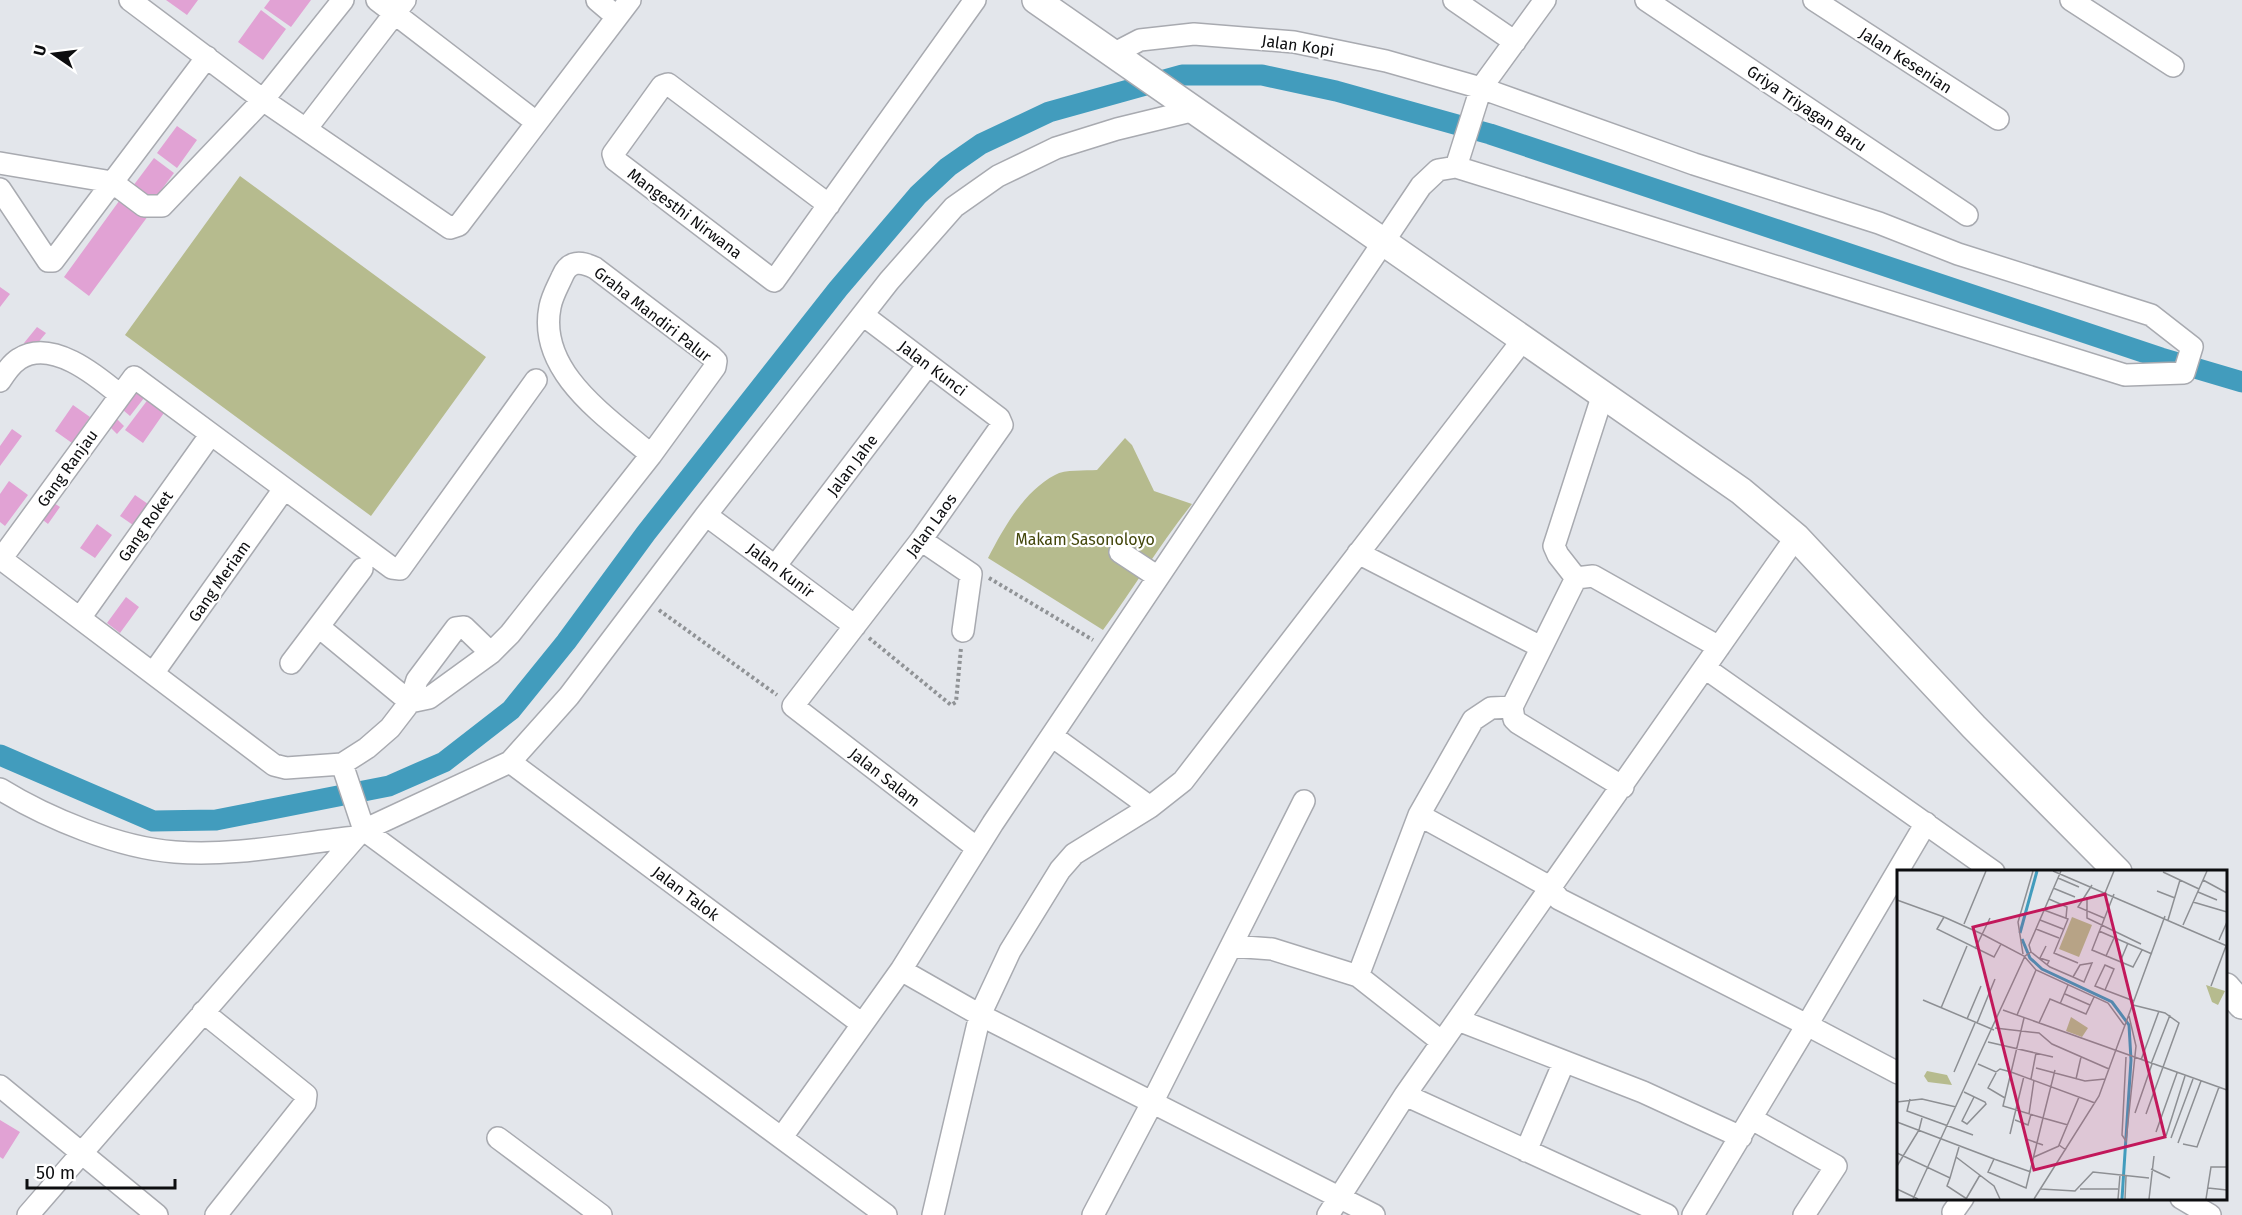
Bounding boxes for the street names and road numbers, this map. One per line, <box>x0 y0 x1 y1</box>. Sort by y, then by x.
street label: Jalan Kesenian <box>1856 23 1956 97</box>
street label: Jalan Kopi <box>1261 31 1335 60</box>
street label: Griya Triyagan Baru <box>1743 61 1870 156</box>
street label: Mangesthi Nirwana <box>624 164 746 263</box>
street label: Graha Mandiri Palur <box>590 263 716 367</box>
street label: Jalan Kunci <box>895 337 971 400</box>
street label: Gang Ranjau <box>33 426 102 511</box>
street label: Jalan Jahe <box>823 431 882 500</box>
street label: Gang Roket <box>114 487 177 565</box>
street label: Jalan Laos <box>902 490 961 561</box>
street label: Gang Meriam <box>184 537 254 626</box>
street label: Jalan Kunir <box>743 539 819 602</box>
street label: Jalan Salam <box>845 744 924 811</box>
street label: Jalan Talok <box>649 862 723 925</box>

